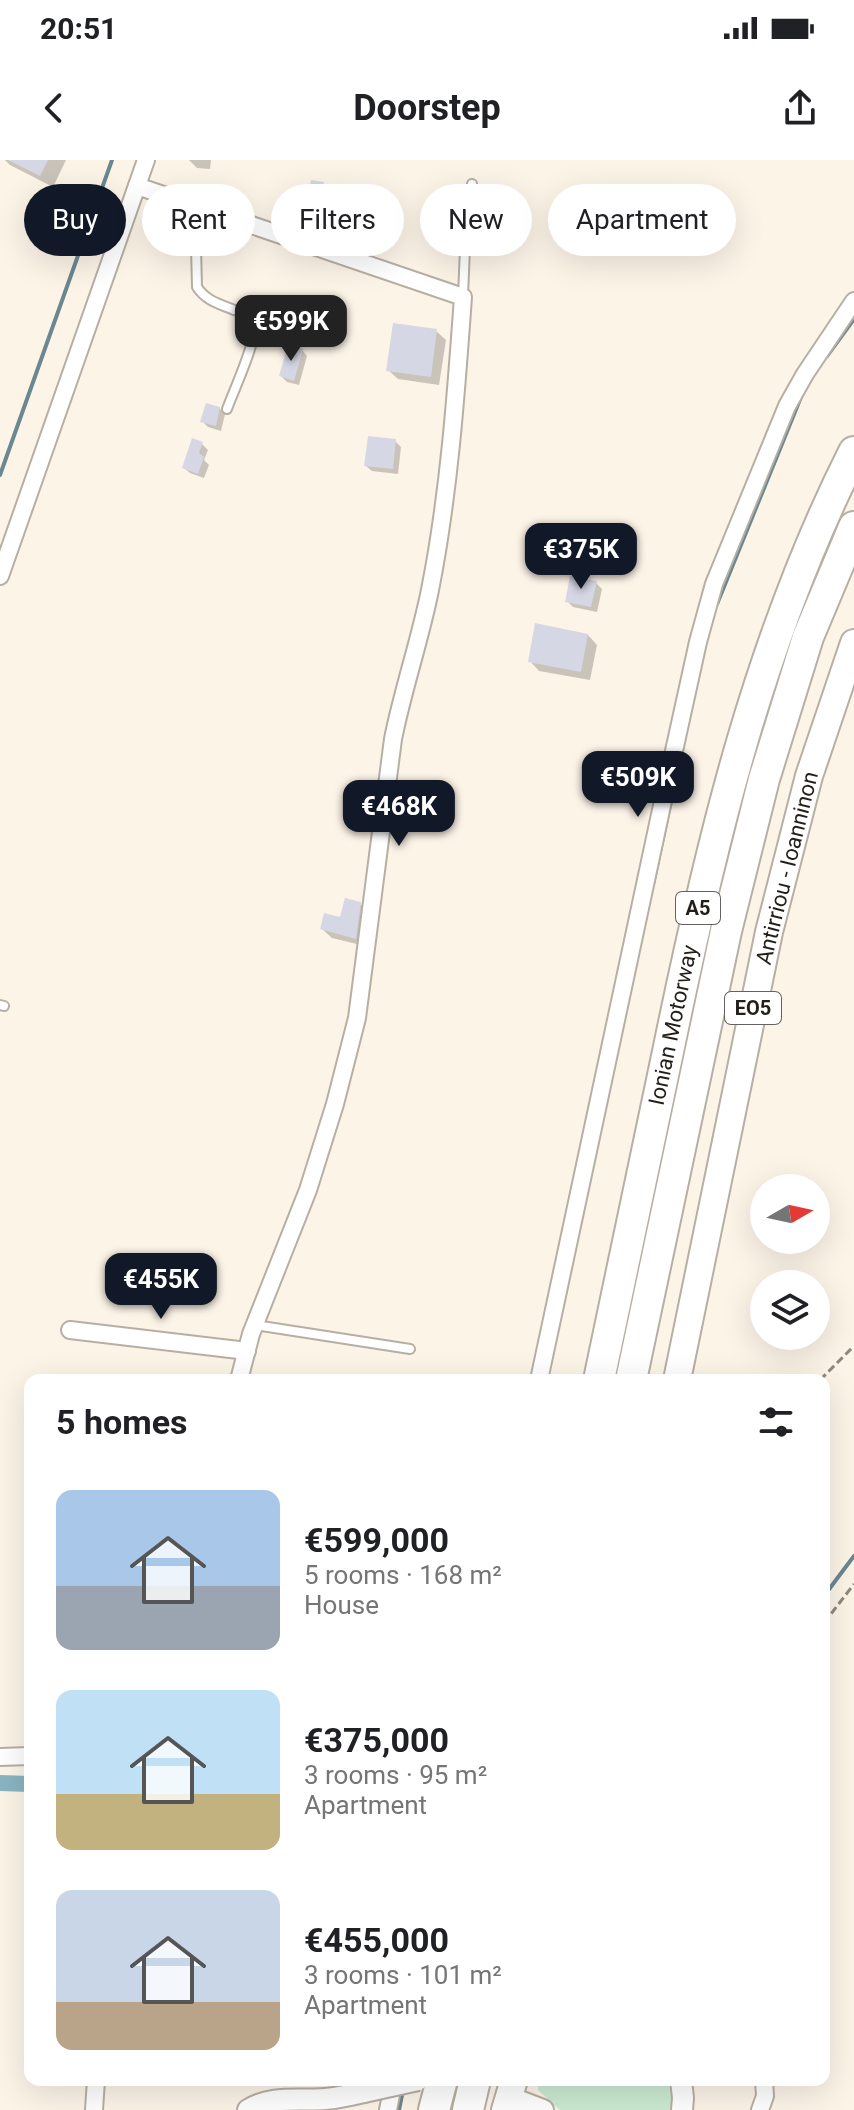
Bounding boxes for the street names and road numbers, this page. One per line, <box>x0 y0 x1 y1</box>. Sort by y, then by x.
street label: Antirriou - Ioanninon <box>751 769 823 967</box>
road number: Α5 <box>676 892 720 924</box>
street label: Ionian Motorway <box>644 942 702 1107</box>
road number: ΕΟ5 <box>725 992 781 1024</box>

